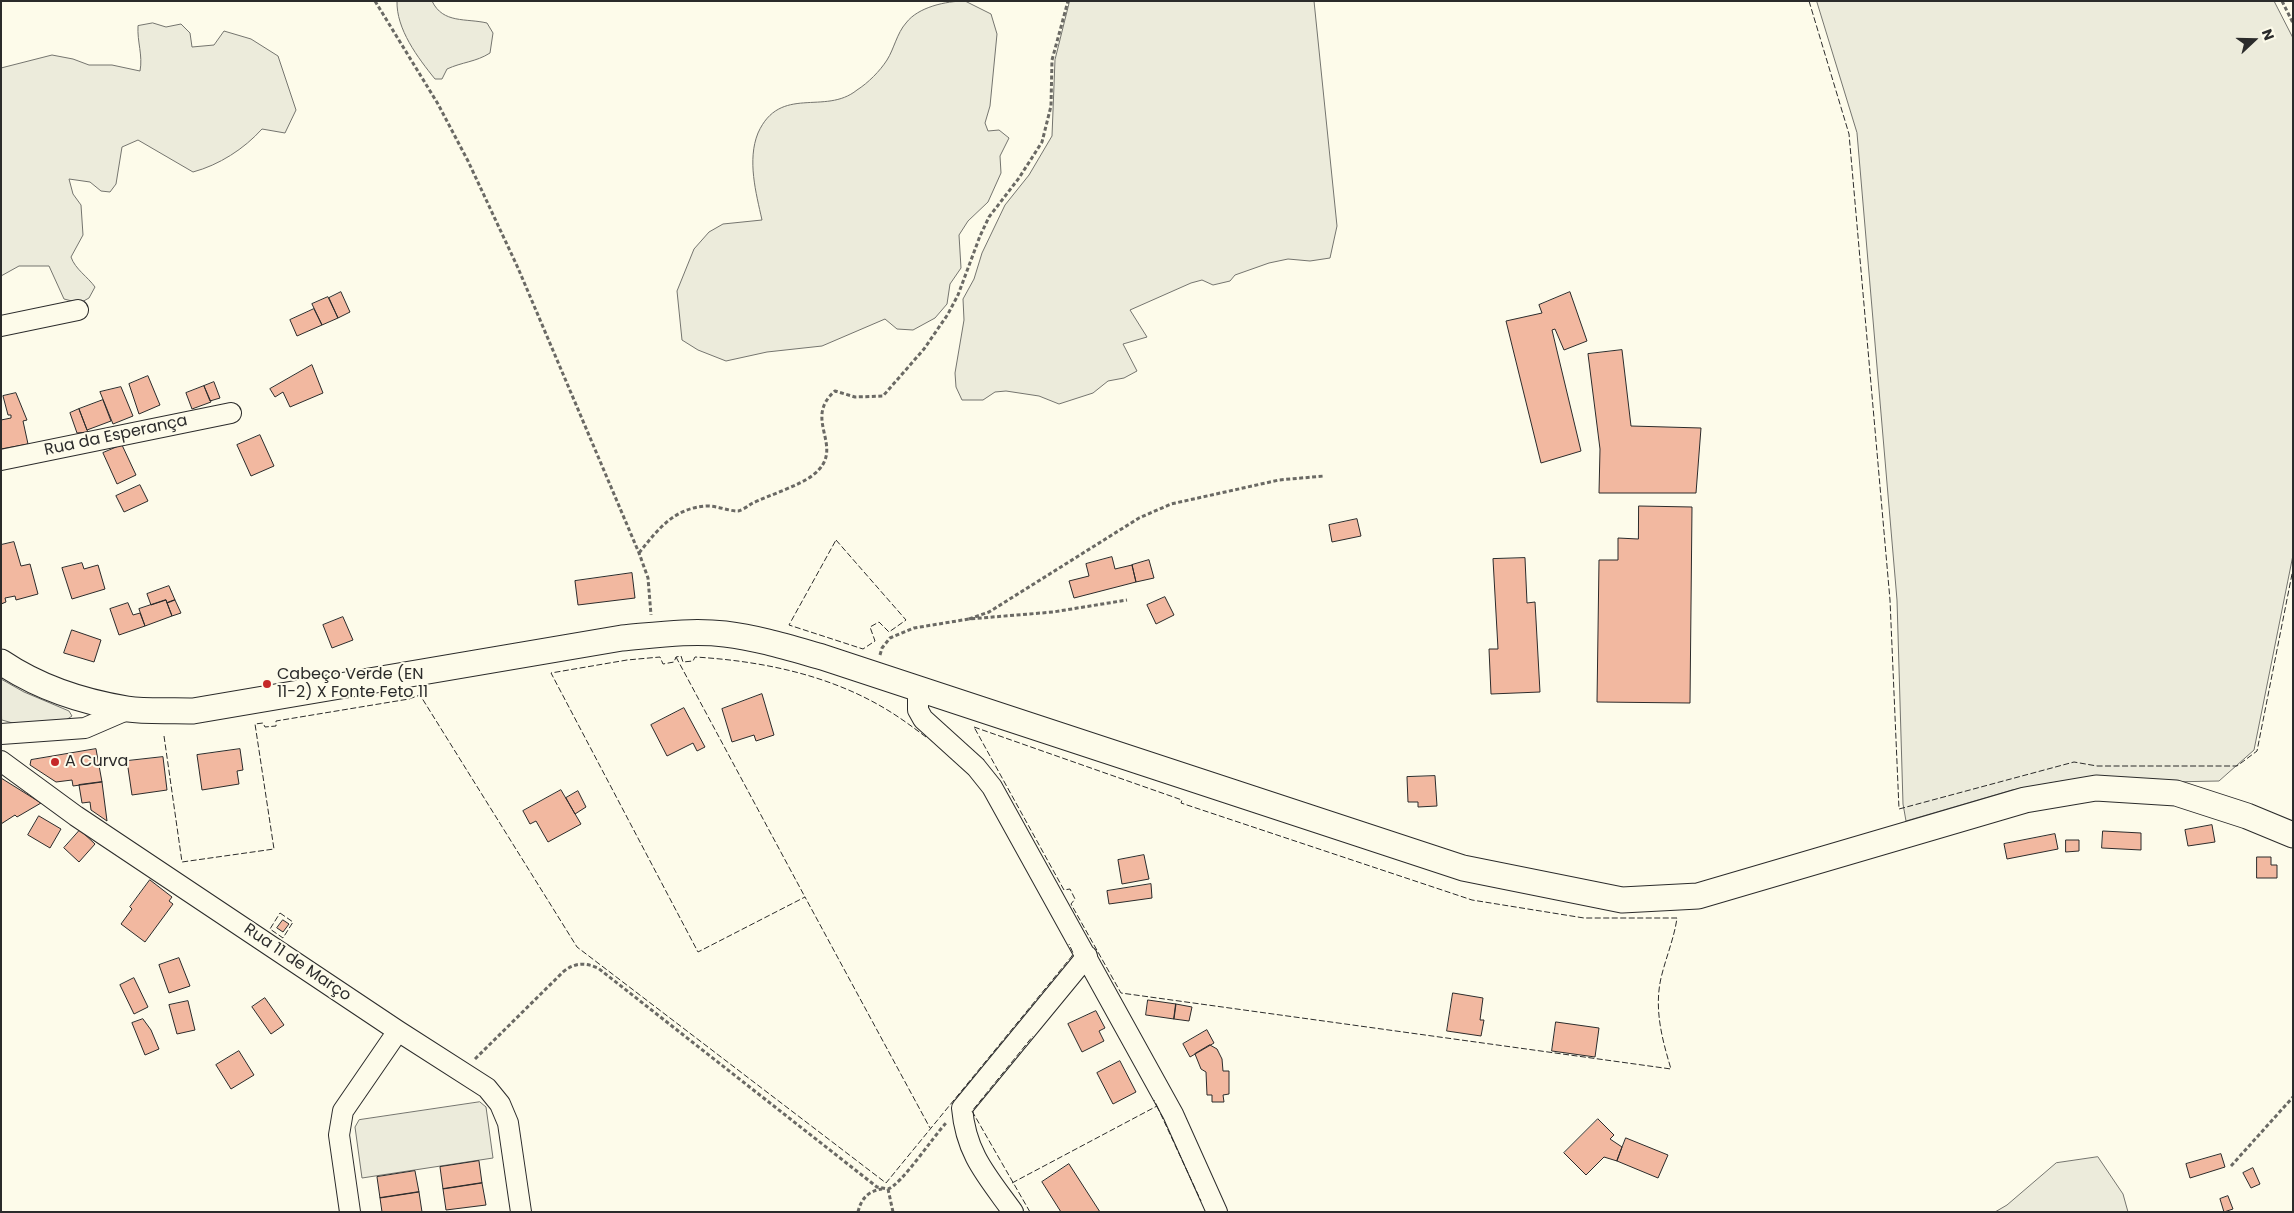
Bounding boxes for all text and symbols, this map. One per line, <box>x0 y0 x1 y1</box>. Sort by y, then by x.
north arrow <box>2229 15 2279 65</box>
text: N <box>2257 26 2279 43</box>
street label: Rua da Esperança <box>43 411 189 461</box>
place label: Cabeço Verde (EN 11-2) X Fonte Feto 11 <box>277 665 428 703</box>
marker: Cabeço Verde (EN 11-2) X Fonte Feto 11 <box>261 678 273 690</box>
place label: A Curva <box>65 752 128 772</box>
marker: A Curva <box>49 756 61 768</box>
street label: Rua 11 de Março <box>240 920 354 1006</box>

